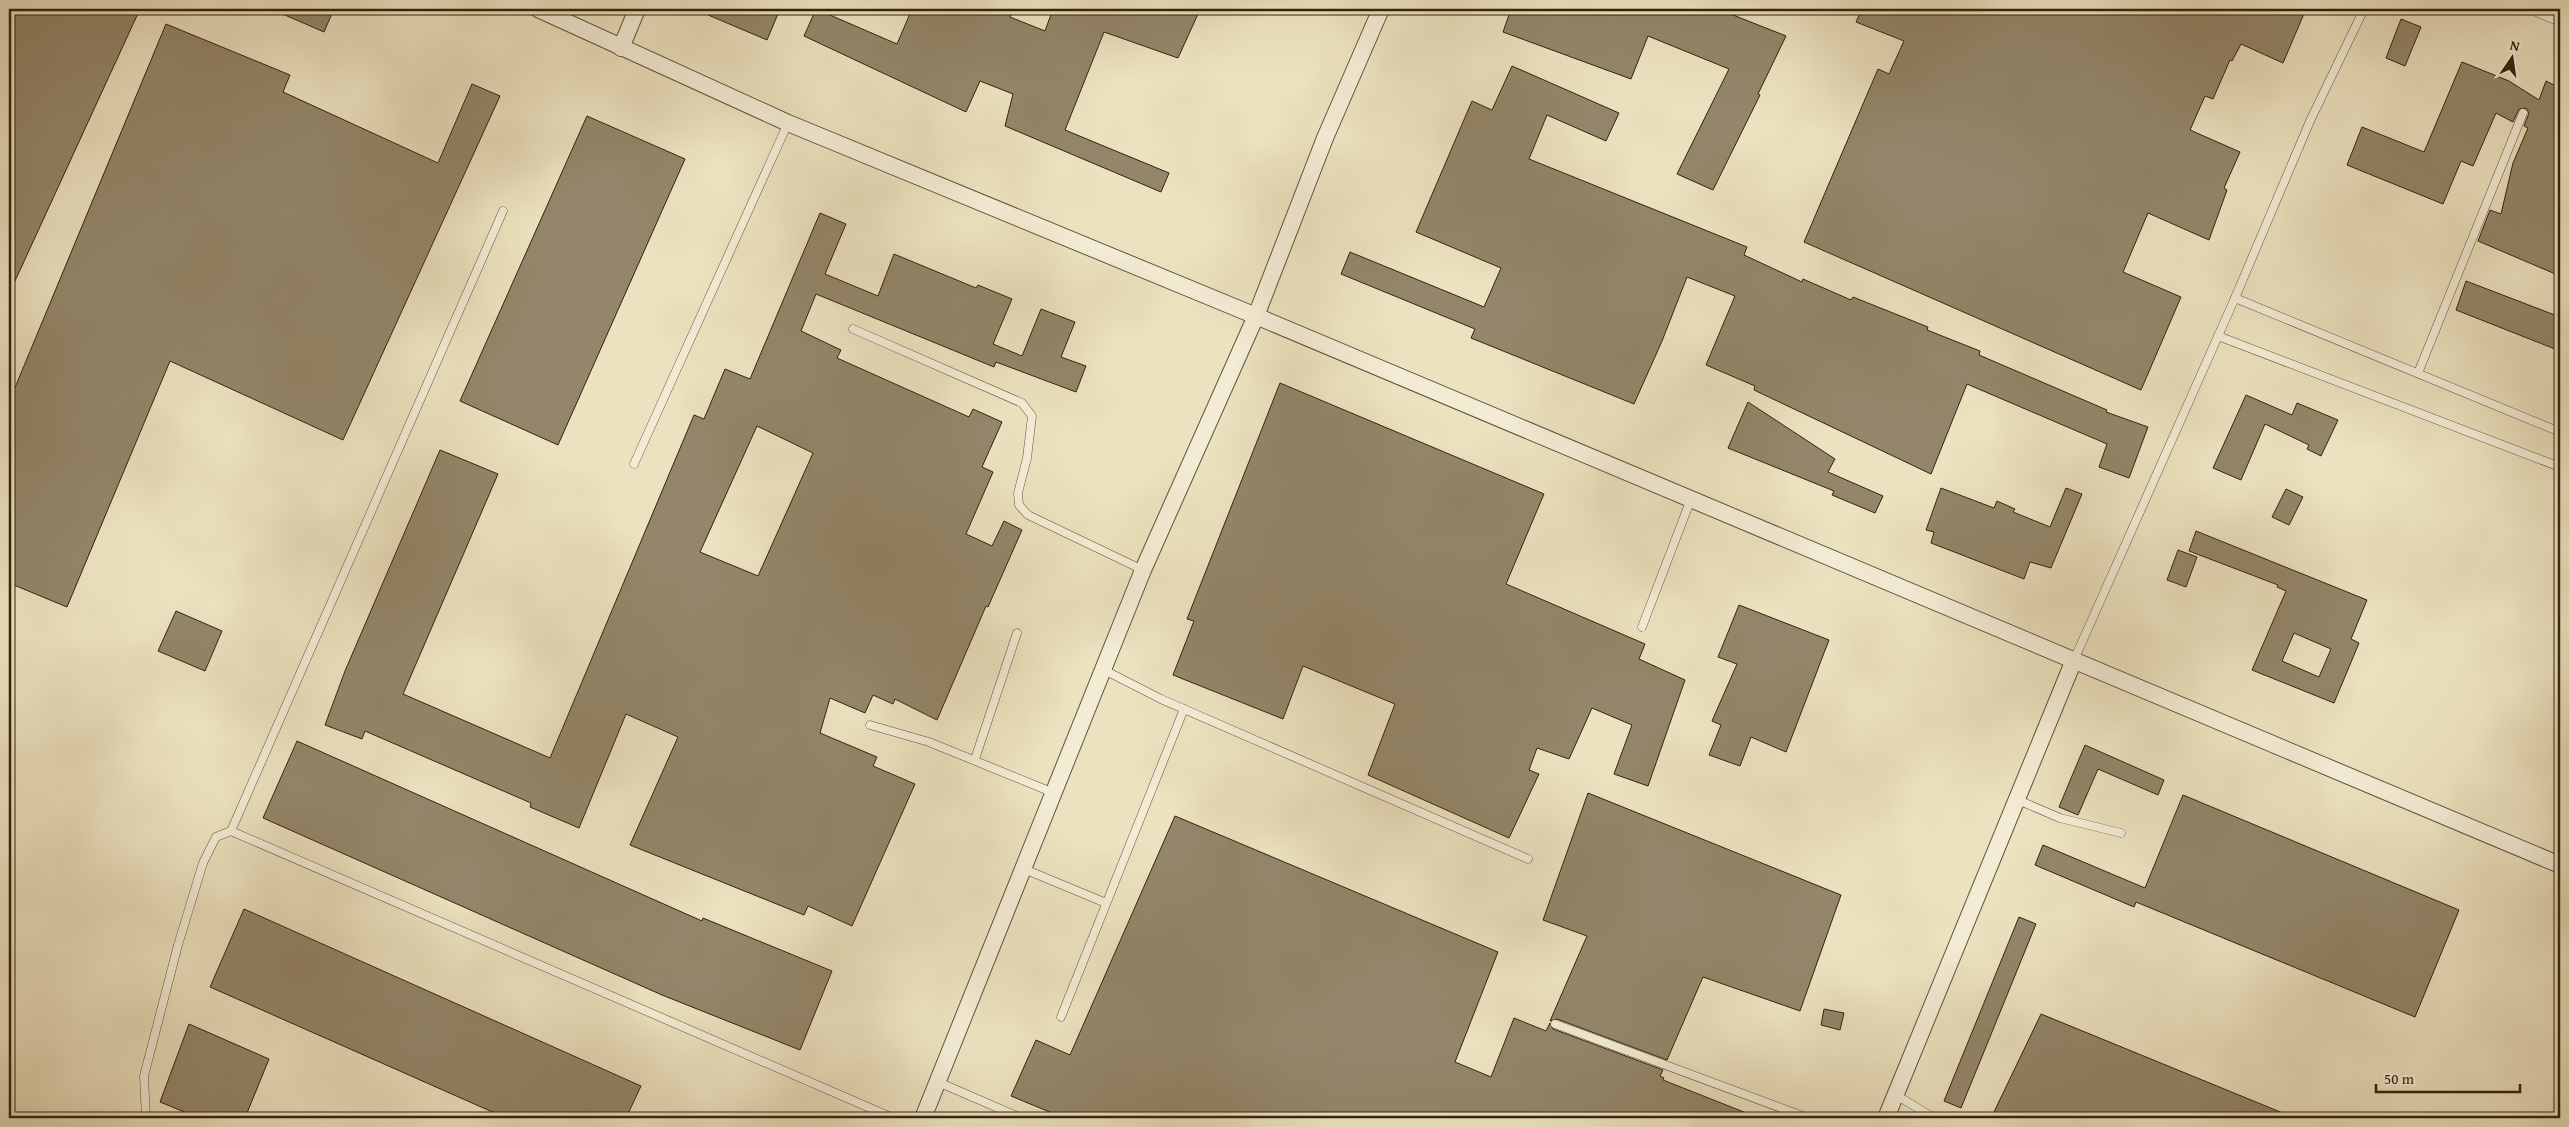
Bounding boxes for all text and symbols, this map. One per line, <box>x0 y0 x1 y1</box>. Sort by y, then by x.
north arrow <box>2486 32 2536 82</box>
text: N <box>2508 35 2522 56</box>
scale bar <box>2376 1062 2520 1094</box>
text: 50 m <box>2384 1068 2415 1089</box>

